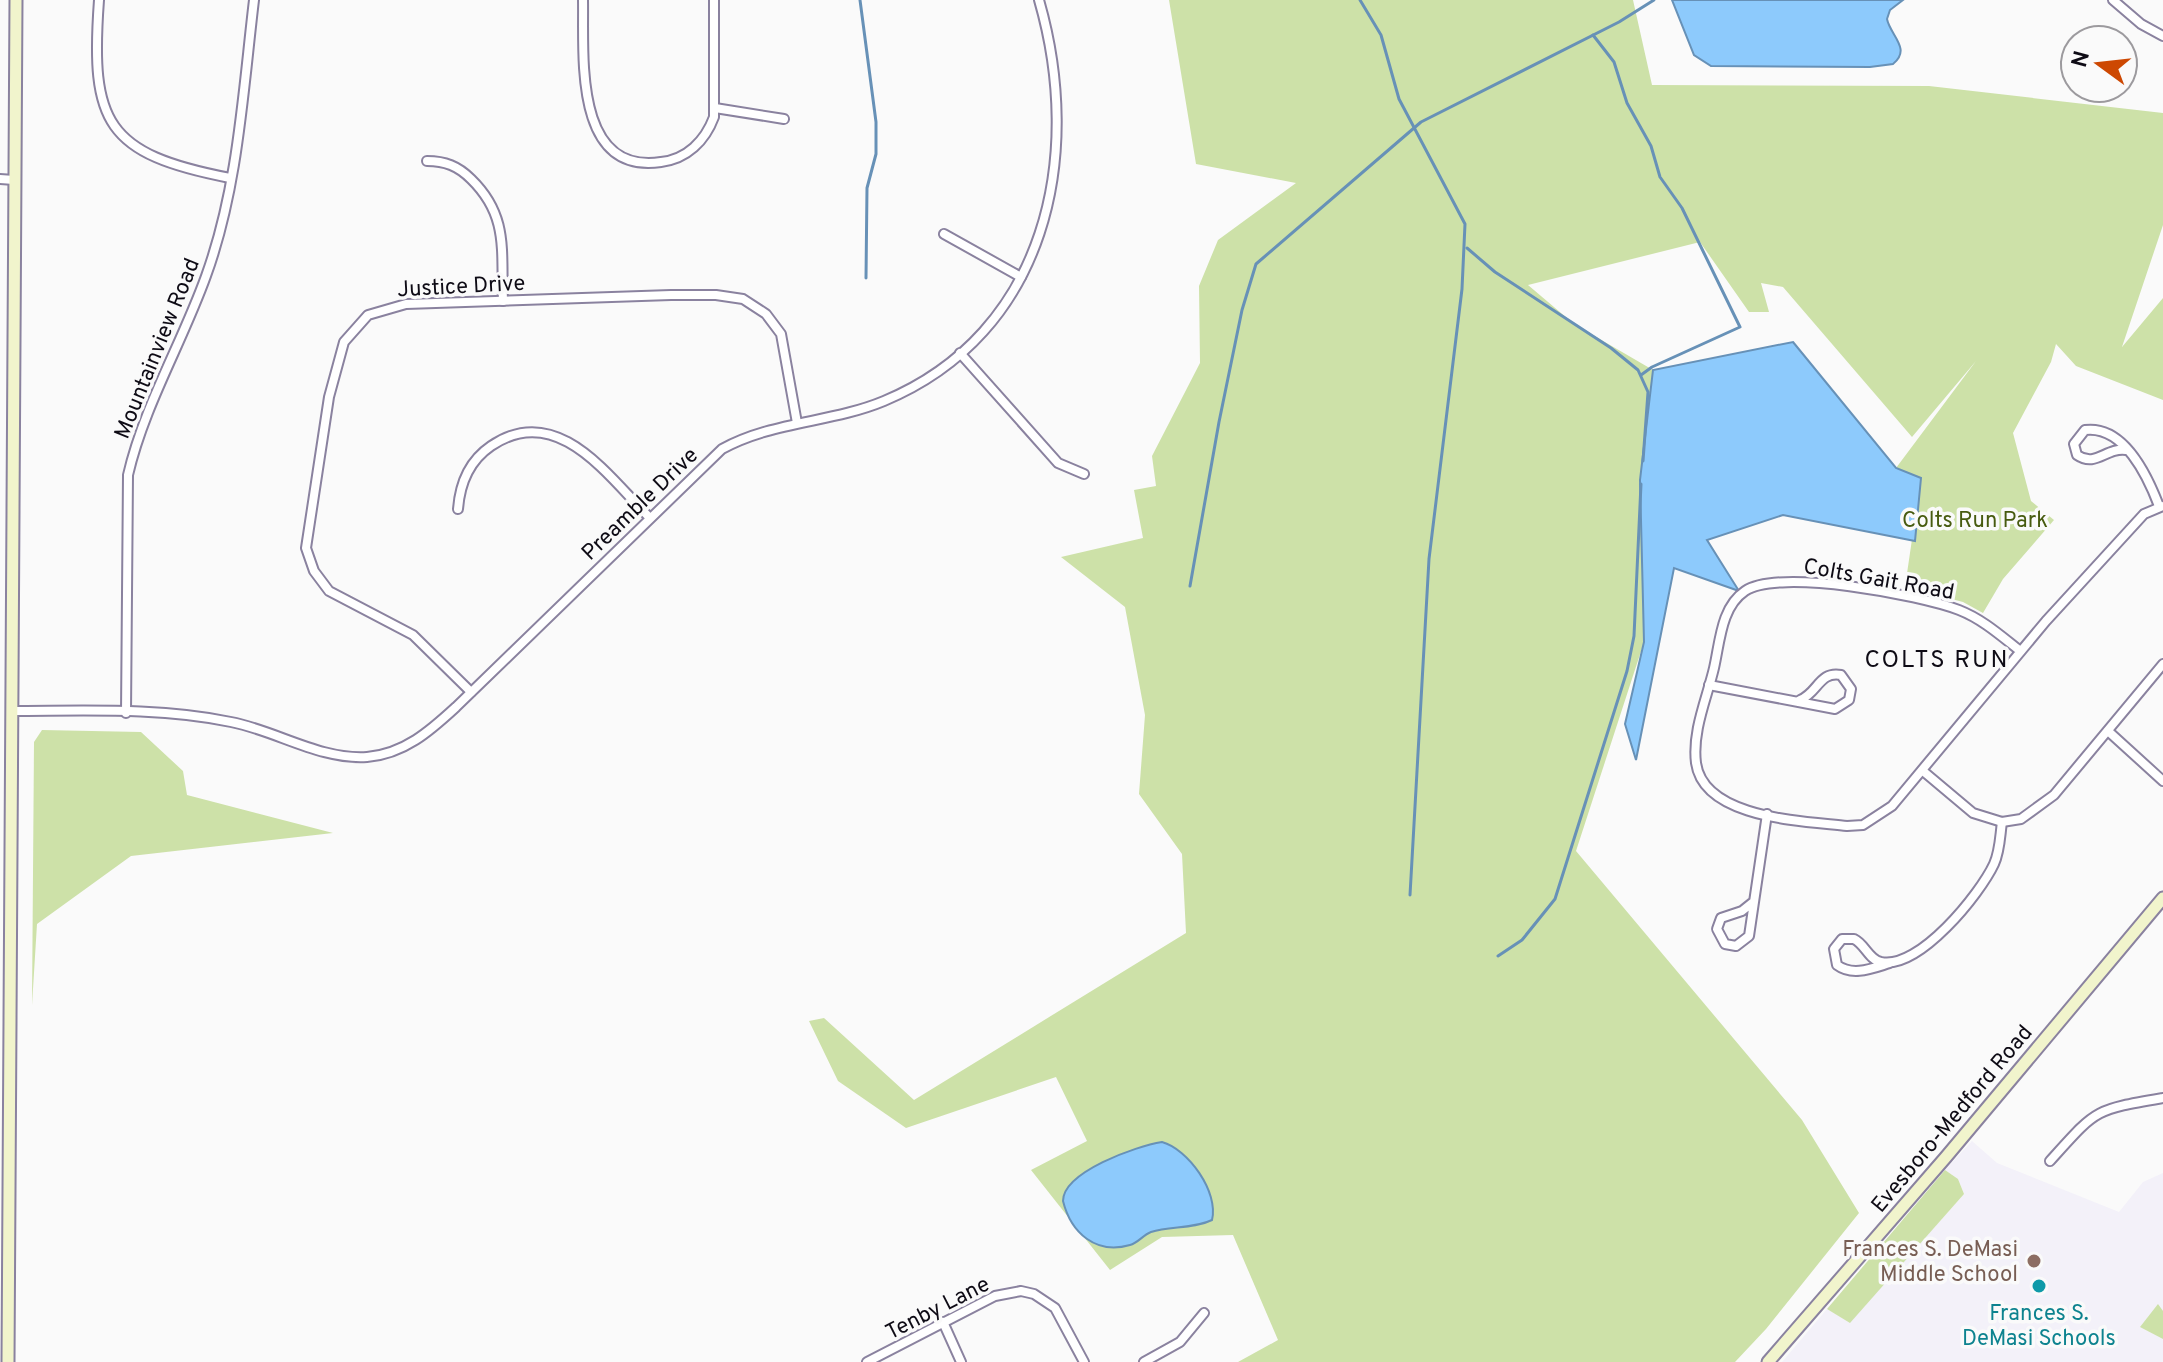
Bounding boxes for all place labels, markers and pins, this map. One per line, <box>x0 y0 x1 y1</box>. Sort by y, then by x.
place label: Frances S. DeMasi Middle School <box>1842 1237 2018 1289</box>
marker: Frances S. DeMasi Middle School <box>2025 1252 2043 1270</box>
marker: Frances S. DeMasi Schools <box>2030 1277 2048 1295</box>
place label: Frances S. DeMasi Schools <box>1962 1301 2116 1353</box>

